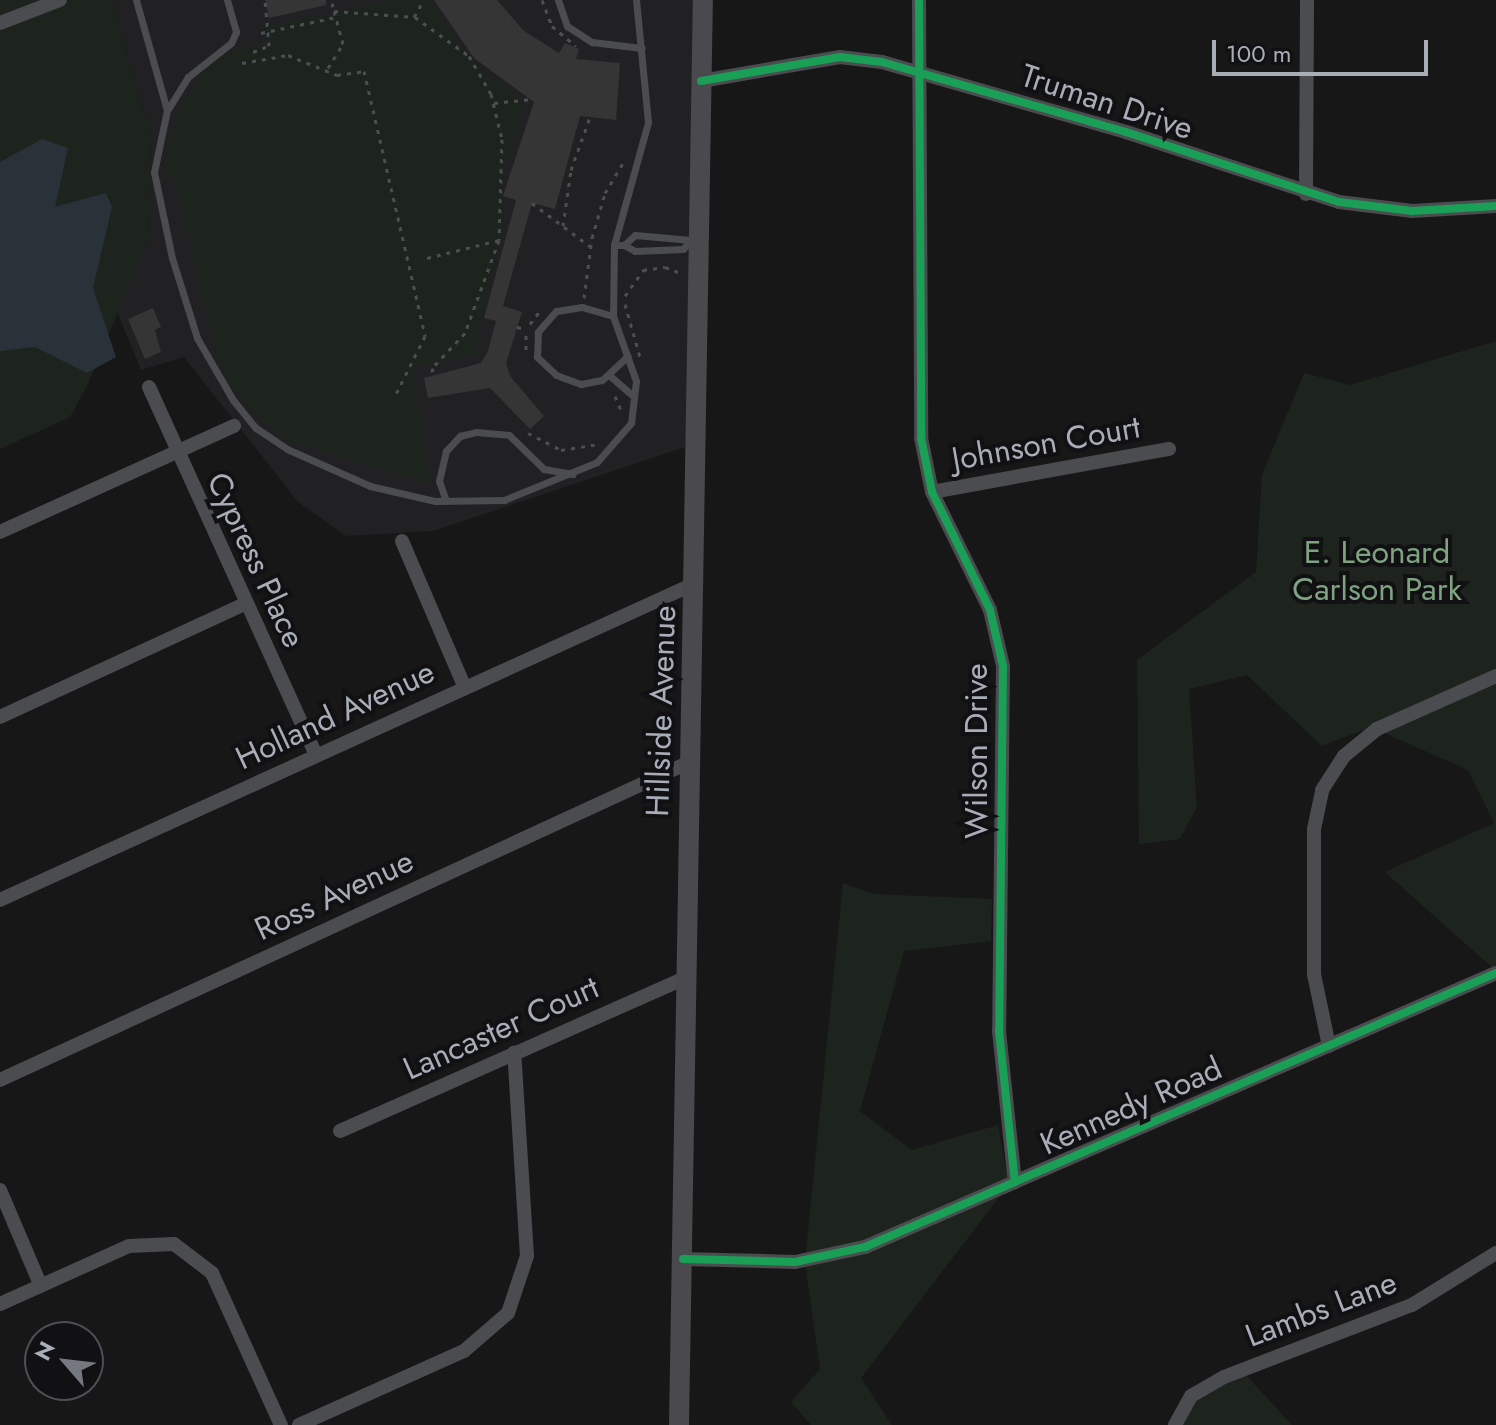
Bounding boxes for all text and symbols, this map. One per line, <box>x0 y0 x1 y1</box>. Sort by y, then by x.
scale bar <box>1216 24 1432 74</box>
text: 100 m <box>1226 36 1292 71</box>
street label: Truman Drive <box>1016 56 1198 148</box>
street label: Johnson Court <box>949 408 1143 478</box>
street label: Cypress Place <box>199 466 313 654</box>
park label: E. Leonard Carlson Park <box>1292 534 1462 609</box>
street label: Hillside Avenue <box>638 605 684 817</box>
street label: Holland Avenue <box>230 652 440 778</box>
street label: Wilson Drive <box>957 663 995 839</box>
street label: Ross Avenue <box>249 842 419 948</box>
street label: Lancaster Court <box>397 968 605 1088</box>
street label: Kennedy Road <box>1034 1049 1228 1163</box>
street label: Lambs Lane <box>1240 1263 1402 1355</box>
north arrow <box>24 1321 104 1401</box>
text: N <box>26 1335 63 1366</box>

